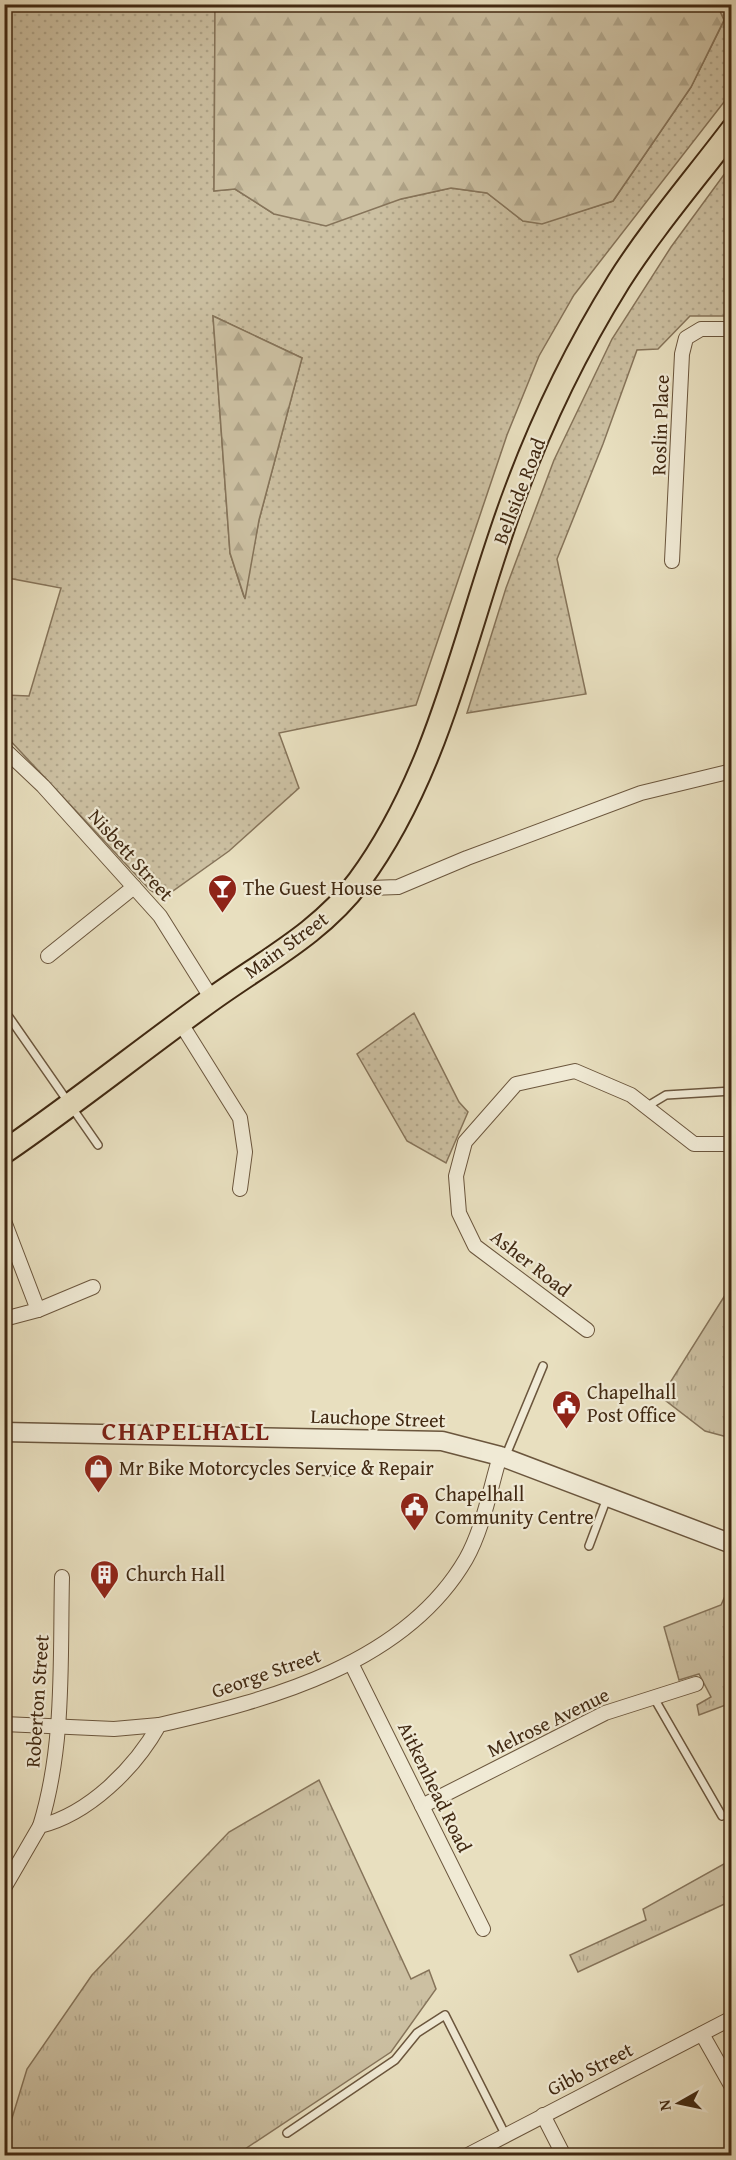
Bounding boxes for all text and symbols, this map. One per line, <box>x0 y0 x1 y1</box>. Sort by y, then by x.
street label: Roslin Place <box>643 374 676 476</box>
street label: Bellside Road <box>485 433 552 548</box>
street label: Nisbett Street <box>82 802 181 907</box>
bar icon: The Guest House <box>206 872 238 914</box>
place label: The Guest House <box>243 873 382 902</box>
street label: Main Street <box>238 904 334 985</box>
street label: Asher Road <box>485 1222 578 1304</box>
place label: Chapelhall Post Office <box>587 1377 677 1429</box>
public building icon: Chapelhall Post Office <box>550 1388 582 1430</box>
street label: Lauchope Street <box>310 1401 446 1434</box>
district label: CHAPELHALL <box>102 1411 270 1450</box>
shop icon: Mr Bike Motorcycles Service & Repair <box>82 1452 114 1494</box>
place label: Mr Bike Motorcycles Service & Repair <box>119 1453 434 1482</box>
place label: Chapelhall Community Centre <box>435 1479 594 1531</box>
public building icon: Chapelhall Community Centre <box>398 1490 430 1532</box>
building icon: Church Hall <box>89 1558 121 1600</box>
place label: Church Hall <box>126 1559 225 1588</box>
street label: Roberton Street <box>17 1634 56 1768</box>
street label: George Street <box>207 1640 324 1705</box>
street label: Melrose Avenue <box>482 1679 614 1764</box>
street label: Aitkenhead Road <box>391 1717 480 1857</box>
street label: Gibb Street <box>542 2034 638 2103</box>
north arrow <box>649 2073 709 2133</box>
text: N <box>651 2098 677 2113</box>

